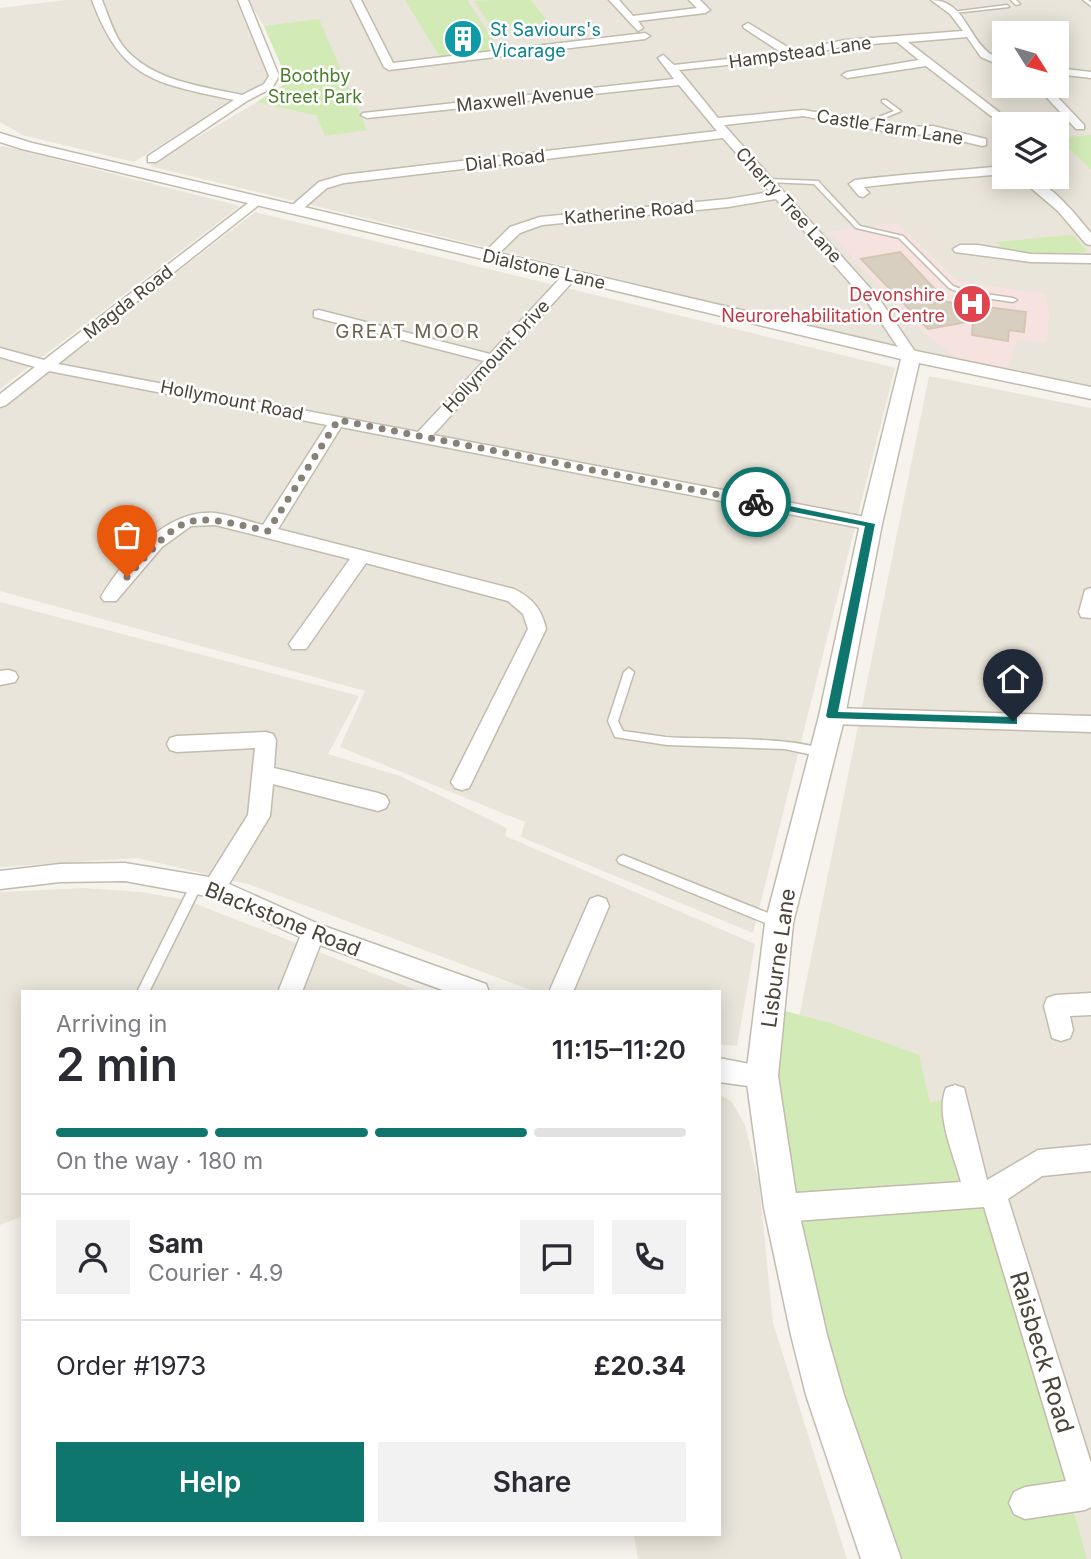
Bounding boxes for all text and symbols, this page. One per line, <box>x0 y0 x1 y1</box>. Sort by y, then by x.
building icon: St Saviours's Vicarage <box>442 18 484 60</box>
place label: St Saviours's Vicarage <box>490 19 601 61</box>
north arrow <box>992 21 1069 98</box>
map controls <box>992 21 1069 189</box>
street label: Hampstead Lane <box>727 32 873 72</box>
park label: Boothby Street Park <box>268 65 362 107</box>
street label: Maxwell Avenue <box>455 80 595 116</box>
street label: Castle Farm Lane <box>815 105 965 149</box>
button: layers <box>992 112 1069 189</box>
street label: Cherry Tree Lane <box>732 143 846 267</box>
street label: Dial Road <box>464 145 546 175</box>
street label: Katherine Road <box>563 196 695 228</box>
street label: Dialstone Lane <box>481 245 607 293</box>
street label: Magda Road <box>79 261 177 343</box>
hospital icon: Devonshire Neurorehabilitation Centre <box>951 283 993 325</box>
place label: Devonshire Neurorehabilitation Centre <box>721 284 945 326</box>
street label: Hollymount Drive <box>438 295 554 417</box>
district label: GREAT MOOR <box>335 320 481 343</box>
street label: Hollymount Road <box>159 376 305 424</box>
courier <box>721 467 791 537</box>
icon: bike <box>737 483 775 521</box>
pin <box>97 505 157 577</box>
icon: bag <box>108 516 146 554</box>
pin <box>983 649 1043 721</box>
icon: home <box>994 660 1032 698</box>
street label: Blackstone Road <box>201 876 365 962</box>
street label: Lisburne Lane <box>756 887 800 1029</box>
text: Arriving in <box>56 1010 167 1038</box>
text: 11:15–11:20 <box>552 1034 686 1065</box>
text: 2 min <box>56 1036 178 1092</box>
text: On the way · 180 m <box>56 1147 263 1175</box>
button: person <box>56 1220 130 1294</box>
button: chat <box>520 1220 594 1294</box>
button: phone <box>612 1220 686 1294</box>
text: Sam <box>148 1228 204 1259</box>
text: Courier · 4.9 <box>148 1259 283 1287</box>
street label: Raisbeck Road <box>1004 1268 1080 1436</box>
text: Order #1973 <box>56 1350 206 1381</box>
text: £20.34 <box>594 1350 686 1381</box>
button: Help <box>56 1442 364 1522</box>
button: Share <box>378 1442 686 1522</box>

